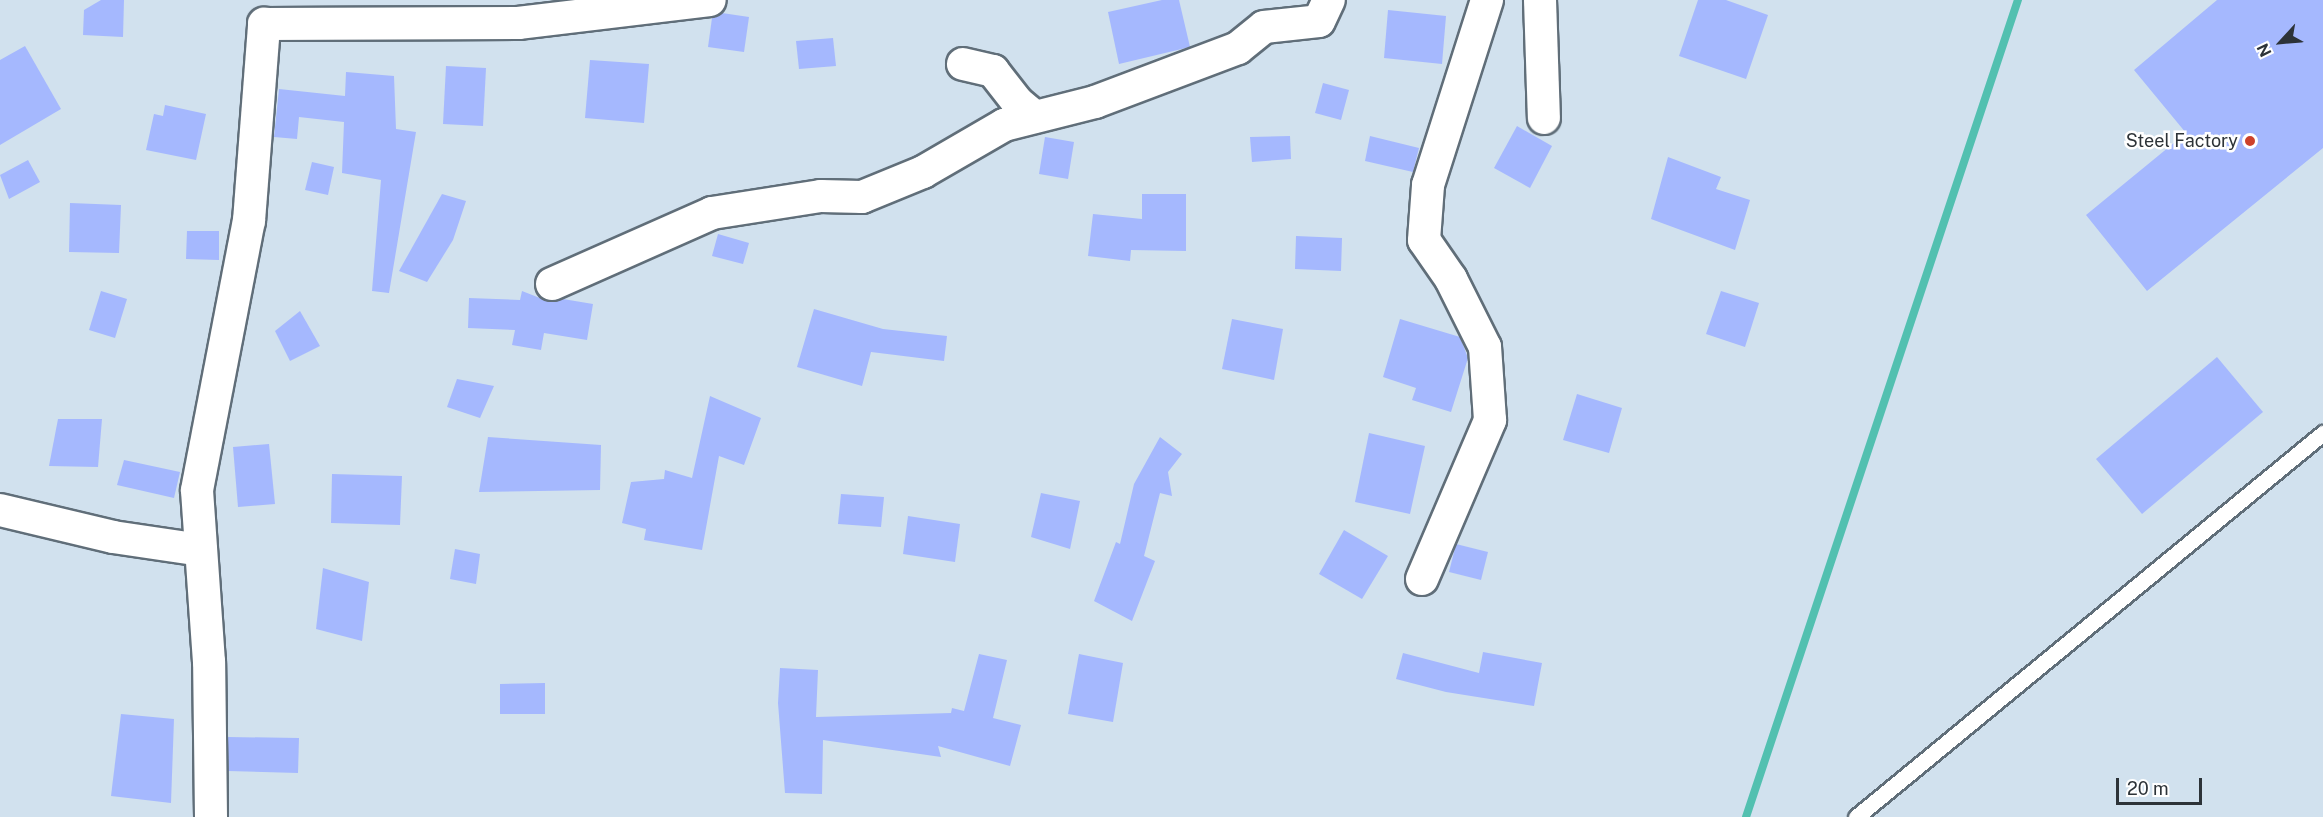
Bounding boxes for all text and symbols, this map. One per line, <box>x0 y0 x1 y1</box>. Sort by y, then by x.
north arrow <box>2251 12 2311 72</box>
text: N <box>2253 40 2276 60</box>
place label: Steel Factory <box>2126 130 2238 152</box>
marker: Steel Factory <box>2243 134 2257 148</box>
scale bar <box>2119 766 2204 804</box>
text: 20 m <box>2127 778 2169 799</box>

